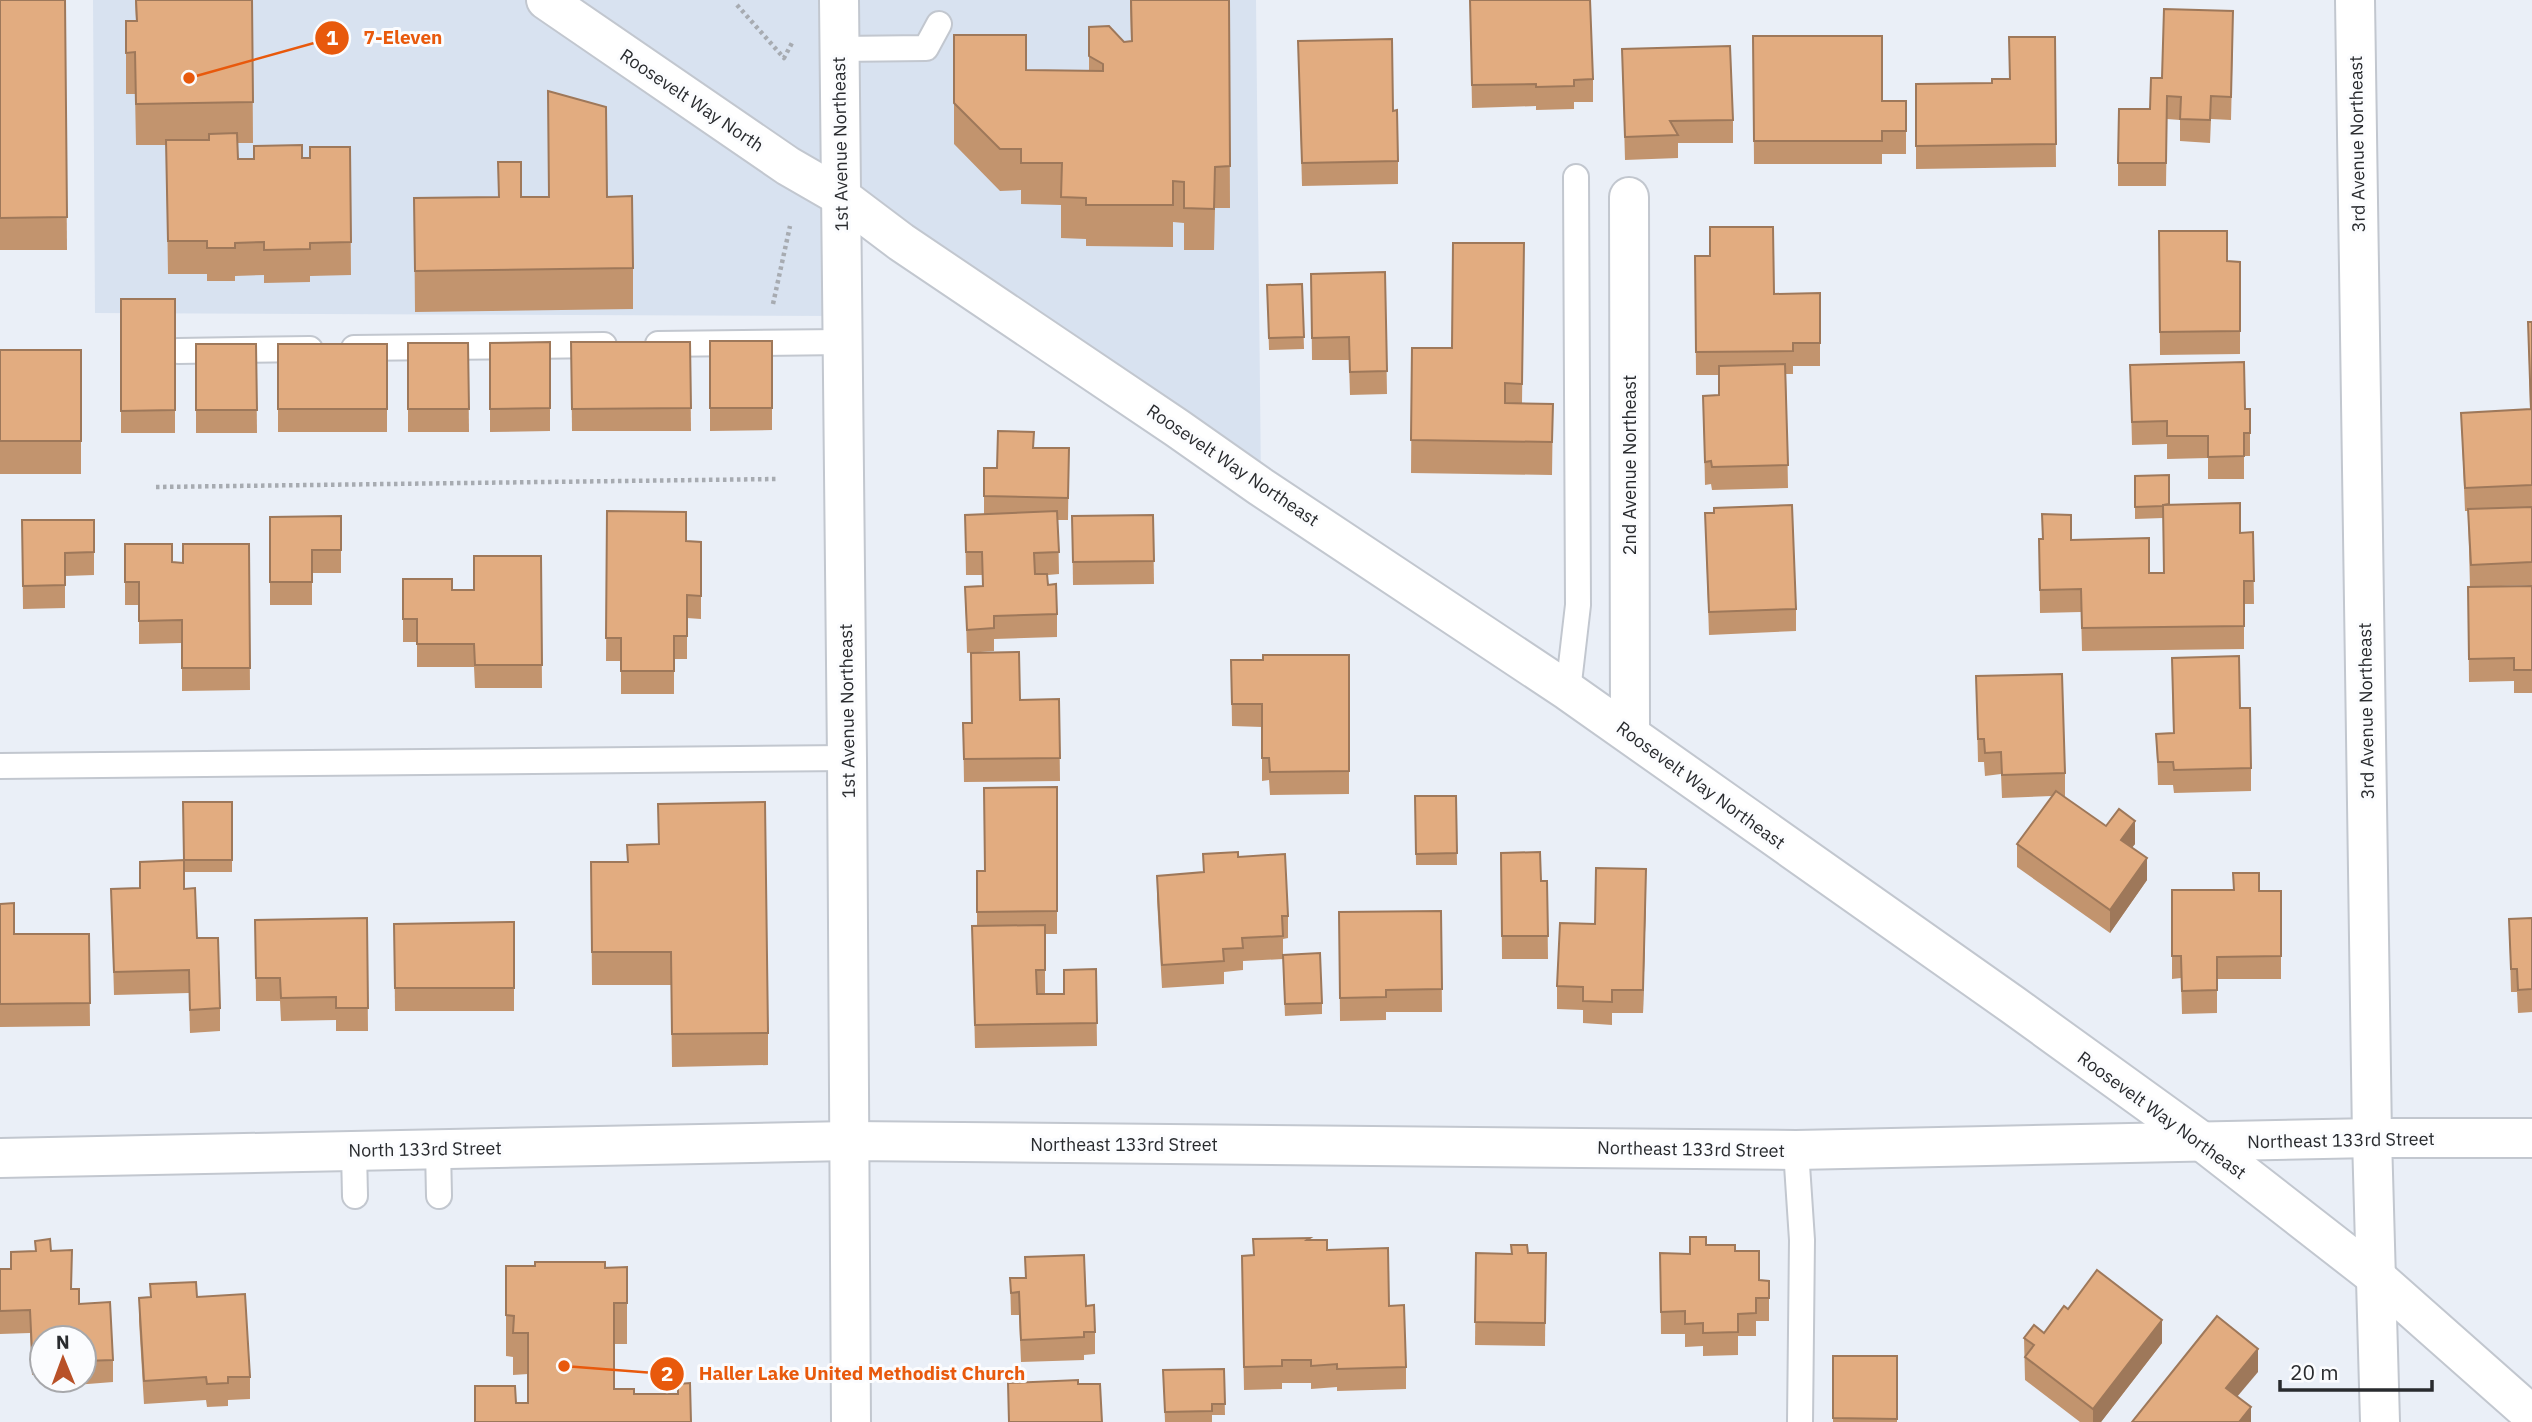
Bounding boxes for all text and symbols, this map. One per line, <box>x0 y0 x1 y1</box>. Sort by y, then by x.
callout: 7-Eleven <box>315 18 457 58</box>
text: 1 <box>326 23 339 51</box>
text: 7-Eleven <box>364 25 442 49</box>
street label: Roosevelt Way North <box>616 43 768 157</box>
street label: 3rd Avenue Northeast <box>2344 55 2370 233</box>
street label: 1st Avenue Northeast <box>827 56 853 232</box>
street label: 2nd Avenue Northeast <box>1618 375 1641 555</box>
street label: Roosevelt Way Northeast <box>1142 399 1324 531</box>
street label: 3rd Avenue Northeast <box>2353 622 2379 800</box>
street label: 1st Avenue Northeast <box>834 623 860 799</box>
street label: Roosevelt Way Northeast <box>1612 716 1790 854</box>
street label: Roosevelt Way Northeast <box>2073 1046 2251 1184</box>
street label: Northeast 133rd Street <box>2247 1127 2435 1153</box>
street label: Northeast 133rd Street <box>1030 1133 1218 1156</box>
street label: North 133rd Street <box>348 1136 502 1162</box>
street label: Northeast 133rd Street <box>1597 1136 1785 1162</box>
north arrow <box>28 1324 98 1394</box>
text: N <box>56 1330 70 1354</box>
scale bar <box>2280 1348 2432 1392</box>
callout: Haller Lake United Methodist Church <box>650 1354 1039 1394</box>
text: 20 m <box>2290 1358 2339 1386</box>
text: 2 <box>661 1359 673 1387</box>
text: Haller Lake United Methodist Church <box>699 1361 1025 1385</box>

